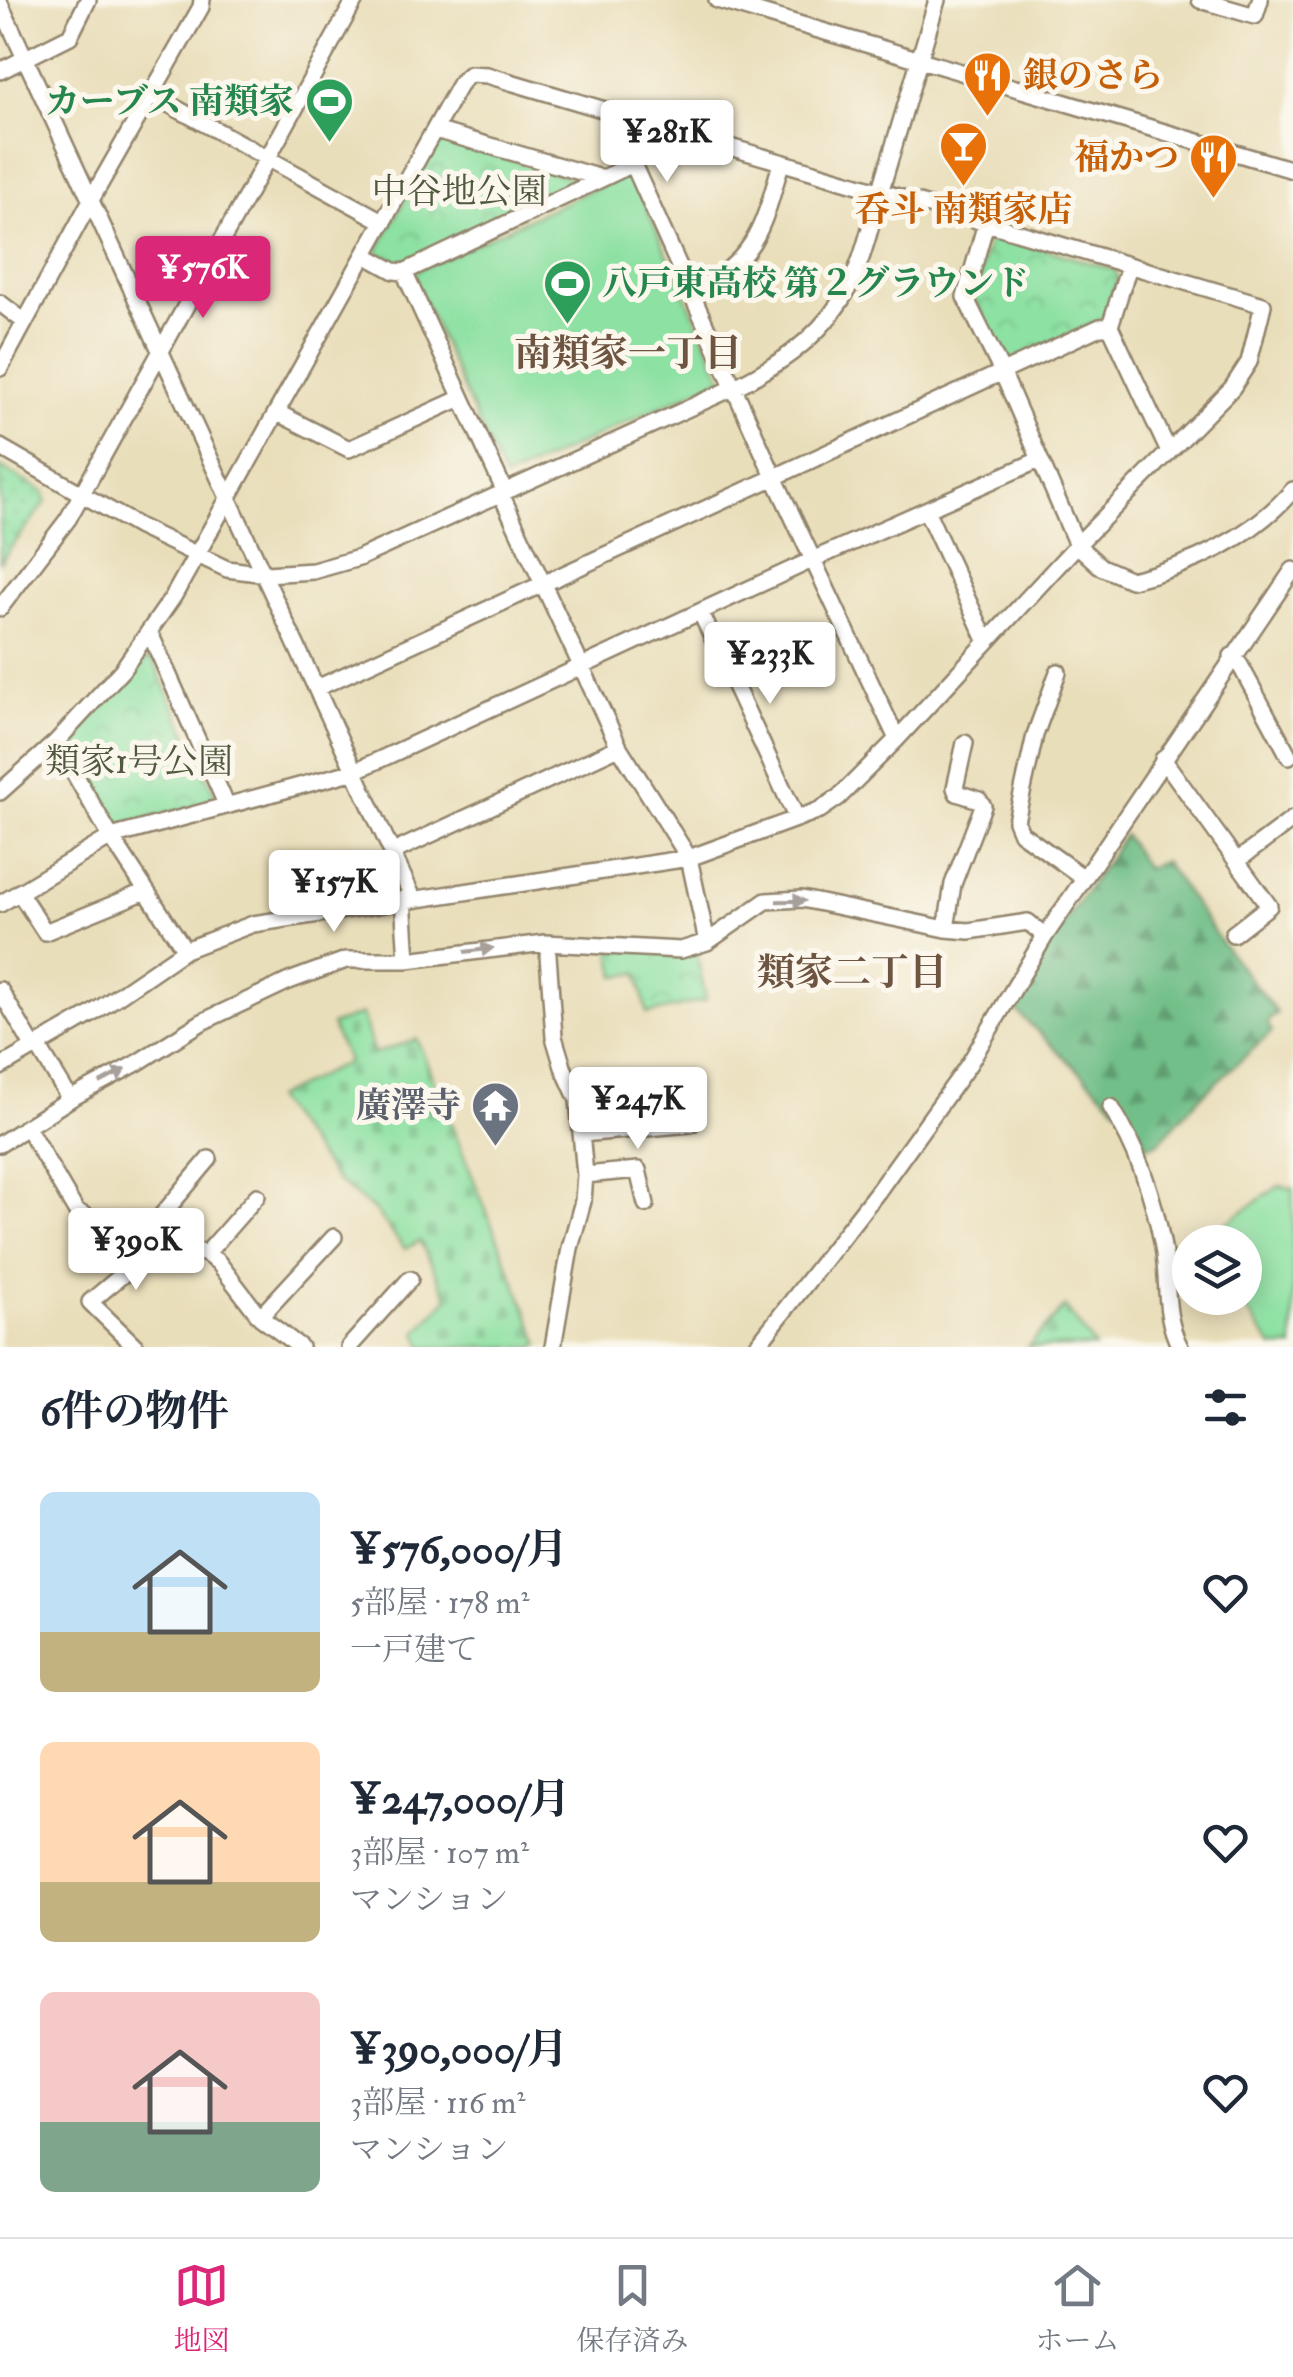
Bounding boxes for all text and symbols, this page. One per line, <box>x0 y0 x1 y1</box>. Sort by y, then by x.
restaurant icon: 銀のさら <box>962 50 1014 118</box>
place label: 銀のさら <box>1023 54 1163 98</box>
sports icon: カーブス 南類家 <box>303 76 355 144</box>
place label: カーブス 南類家 <box>45 80 294 124</box>
pin: ¥281K <box>597 100 737 185</box>
text: ¥281K <box>622 112 712 152</box>
bar icon: 呑斗 南類家店 <box>938 120 990 188</box>
restaurant icon: 福かつ <box>1188 132 1240 200</box>
place label: 福かつ <box>1074 136 1179 180</box>
park label: 中谷地公園 <box>371 170 547 214</box>
place label: 呑斗 南類家店 <box>855 188 1073 232</box>
pin: ¥576K <box>133 236 273 321</box>
text: ¥576K <box>157 248 249 288</box>
sports icon: 八戸東高校 第２グラウンド <box>541 258 593 326</box>
place label: 八戸東高校 第２グラウンド <box>602 262 1029 306</box>
district label: 南類家一丁目 <box>514 330 742 378</box>
pin: ¥233K <box>700 622 840 707</box>
text: ¥233K <box>726 634 814 674</box>
park label: 類家1号公園 <box>45 740 233 784</box>
pin: ¥157K <box>264 850 404 935</box>
text: ¥157K <box>291 862 377 902</box>
one-way arrow <box>776 892 808 908</box>
one-way arrow <box>464 942 496 958</box>
district label: 類家二丁目 <box>757 949 947 997</box>
one-way arrow <box>99 1067 128 1084</box>
pin: ¥247K <box>568 1067 708 1152</box>
text: ¥247K <box>591 1079 685 1119</box>
temple icon: 廣澤寺 <box>470 1080 522 1148</box>
place label: 廣澤寺 <box>356 1084 461 1128</box>
pin: ¥390K <box>66 1208 206 1293</box>
text: ¥390K <box>90 1220 182 1260</box>
map controls <box>1172 1225 1262 1315</box>
button: layers <box>1172 1225 1262 1315</box>
icon: filters <box>1198 1380 1253 1435</box>
text: 6件の物件 <box>40 1386 229 1438</box>
text: ¥576,000/月 <box>350 1524 568 1576</box>
icon: home <box>120 1532 240 1652</box>
icon: heart <box>1198 1565 1253 1620</box>
text: 5部屋 · 178 m² <box>350 1583 530 1623</box>
text: 一戸建て <box>350 1630 478 1670</box>
text: ¥247,000/月 <box>350 1774 570 1826</box>
icon: home <box>120 1782 240 1902</box>
icon: heart <box>1198 1815 1253 1870</box>
text: 3部屋 · 107 m² <box>350 1833 529 1873</box>
text: マンション <box>350 1880 509 1920</box>
text: ¥390,000/月 <box>350 2024 568 2076</box>
icon: home <box>120 2032 240 2152</box>
icon: heart <box>1198 2065 1253 2120</box>
text: 3部屋 · 116 m² <box>350 2083 525 2123</box>
text: マンション <box>350 2130 509 2170</box>
tab: 地図 <box>173 2258 230 2359</box>
tab: 保存済み <box>576 2258 689 2359</box>
tab: ホーム <box>1035 2258 1120 2359</box>

